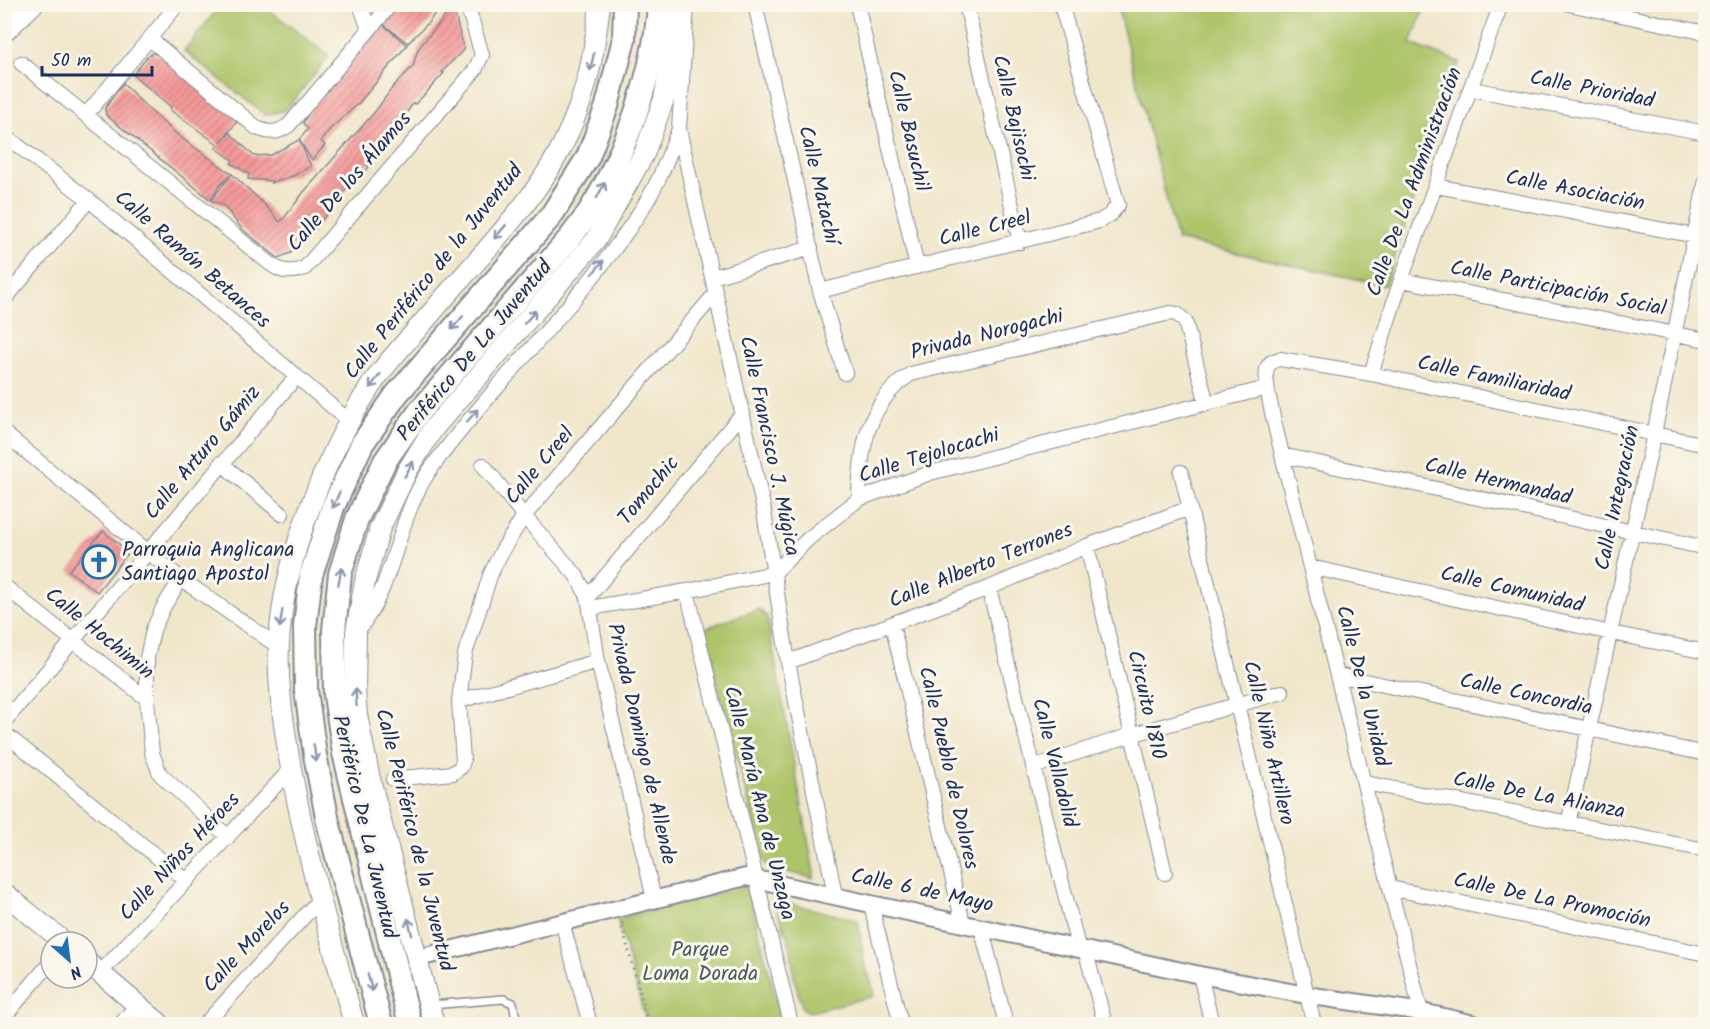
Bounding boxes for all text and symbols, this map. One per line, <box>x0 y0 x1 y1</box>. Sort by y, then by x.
scale bar <box>42 39 152 77</box>
text: 50 m <box>51 47 91 76</box>
street label: Calle Bajisochi <box>983 52 1044 185</box>
one-way arrow <box>585 53 597 72</box>
street label: Calle Prioridad <box>1527 62 1658 118</box>
street label: Calle De La Administración <box>1358 63 1472 301</box>
street label: Calle Basuchil <box>878 67 938 195</box>
street label: Calle De los Álamos <box>279 104 421 260</box>
street label: Calle Matachí <box>788 123 848 250</box>
street label: Calle Periférico de la Juventud <box>336 156 532 387</box>
street label: Calle Asociación <box>1503 161 1647 221</box>
one-way arrow <box>596 181 608 199</box>
street label: Calle Ramón Betances <box>106 183 278 338</box>
street label: Calle Creel <box>935 202 1035 256</box>
one-way arrow <box>493 224 507 239</box>
street label: Calle Participación Social <box>1447 252 1669 326</box>
street label: Periférico De La Juventud <box>389 253 561 449</box>
one-way arrow <box>592 260 605 276</box>
street label: Privada Norogachi <box>907 300 1068 370</box>
one-way arrow <box>523 309 536 325</box>
one-way arrow <box>451 315 464 331</box>
street label: Calle Francisco J. Múgica <box>730 333 808 559</box>
street label: Calle Familiaridad <box>1414 347 1574 411</box>
one-way arrow <box>368 373 381 389</box>
street label: Calle Arturo Gámiz <box>137 378 269 528</box>
one-way arrow <box>465 409 479 424</box>
street label: Calle Creel <box>497 419 583 513</box>
street label: Calle Tejolocachi <box>855 419 1004 493</box>
street label: Calle Integración <box>1587 422 1649 574</box>
street label: Tomochic <box>610 449 688 533</box>
street label: Calle Hermandad <box>1421 449 1575 515</box>
one-way arrow <box>403 461 415 478</box>
one-way arrow <box>330 491 341 509</box>
street label: Calle Alberto Terrones <box>884 514 1078 618</box>
place label: Parroquia Anglicana Santiago Apostol <box>122 534 294 591</box>
church icon: Parroquia Anglicana Santiago Apostol <box>81 544 117 580</box>
street label: Calle Comunidad <box>1437 557 1588 623</box>
one-way arrow <box>335 567 346 586</box>
street label: Calle Hochimin <box>37 579 161 689</box>
street label: Calle De la Unidad <box>1326 602 1398 771</box>
one-way arrow <box>276 609 287 628</box>
street label: Privada Domingo de Allende <box>597 620 685 868</box>
street label: Circuito 1810 <box>1117 647 1175 763</box>
street label: Calle Niño Artillero <box>1233 657 1303 829</box>
street label: Calle Pueblo de Dolores <box>909 663 987 873</box>
street label: Calle Concordia <box>1457 665 1595 725</box>
street label: Calle María Ana de Unzaga <box>714 682 804 924</box>
one-way arrow <box>350 687 361 707</box>
street label: Calle Valladolid <box>1022 695 1086 832</box>
street label: Calle Periférico de la Juventud <box>365 705 463 975</box>
street label: Periférico De La Juventud <box>322 712 406 942</box>
one-way arrow <box>310 743 321 762</box>
street label: Calle De La Alianza <box>1450 763 1628 829</box>
street label: Calle Niños Héroes <box>111 785 249 929</box>
street label: Calle 6 de Mayo <box>848 860 996 922</box>
street label: Calle De La Promoción <box>1450 864 1654 938</box>
street label: Calle Morelos <box>195 893 299 1001</box>
one-way arrow <box>403 918 415 937</box>
north arrow <box>39 930 99 990</box>
park label: Parque Loma Dorada <box>642 934 758 991</box>
text: N <box>65 959 86 985</box>
one-way arrow <box>365 974 377 993</box>

